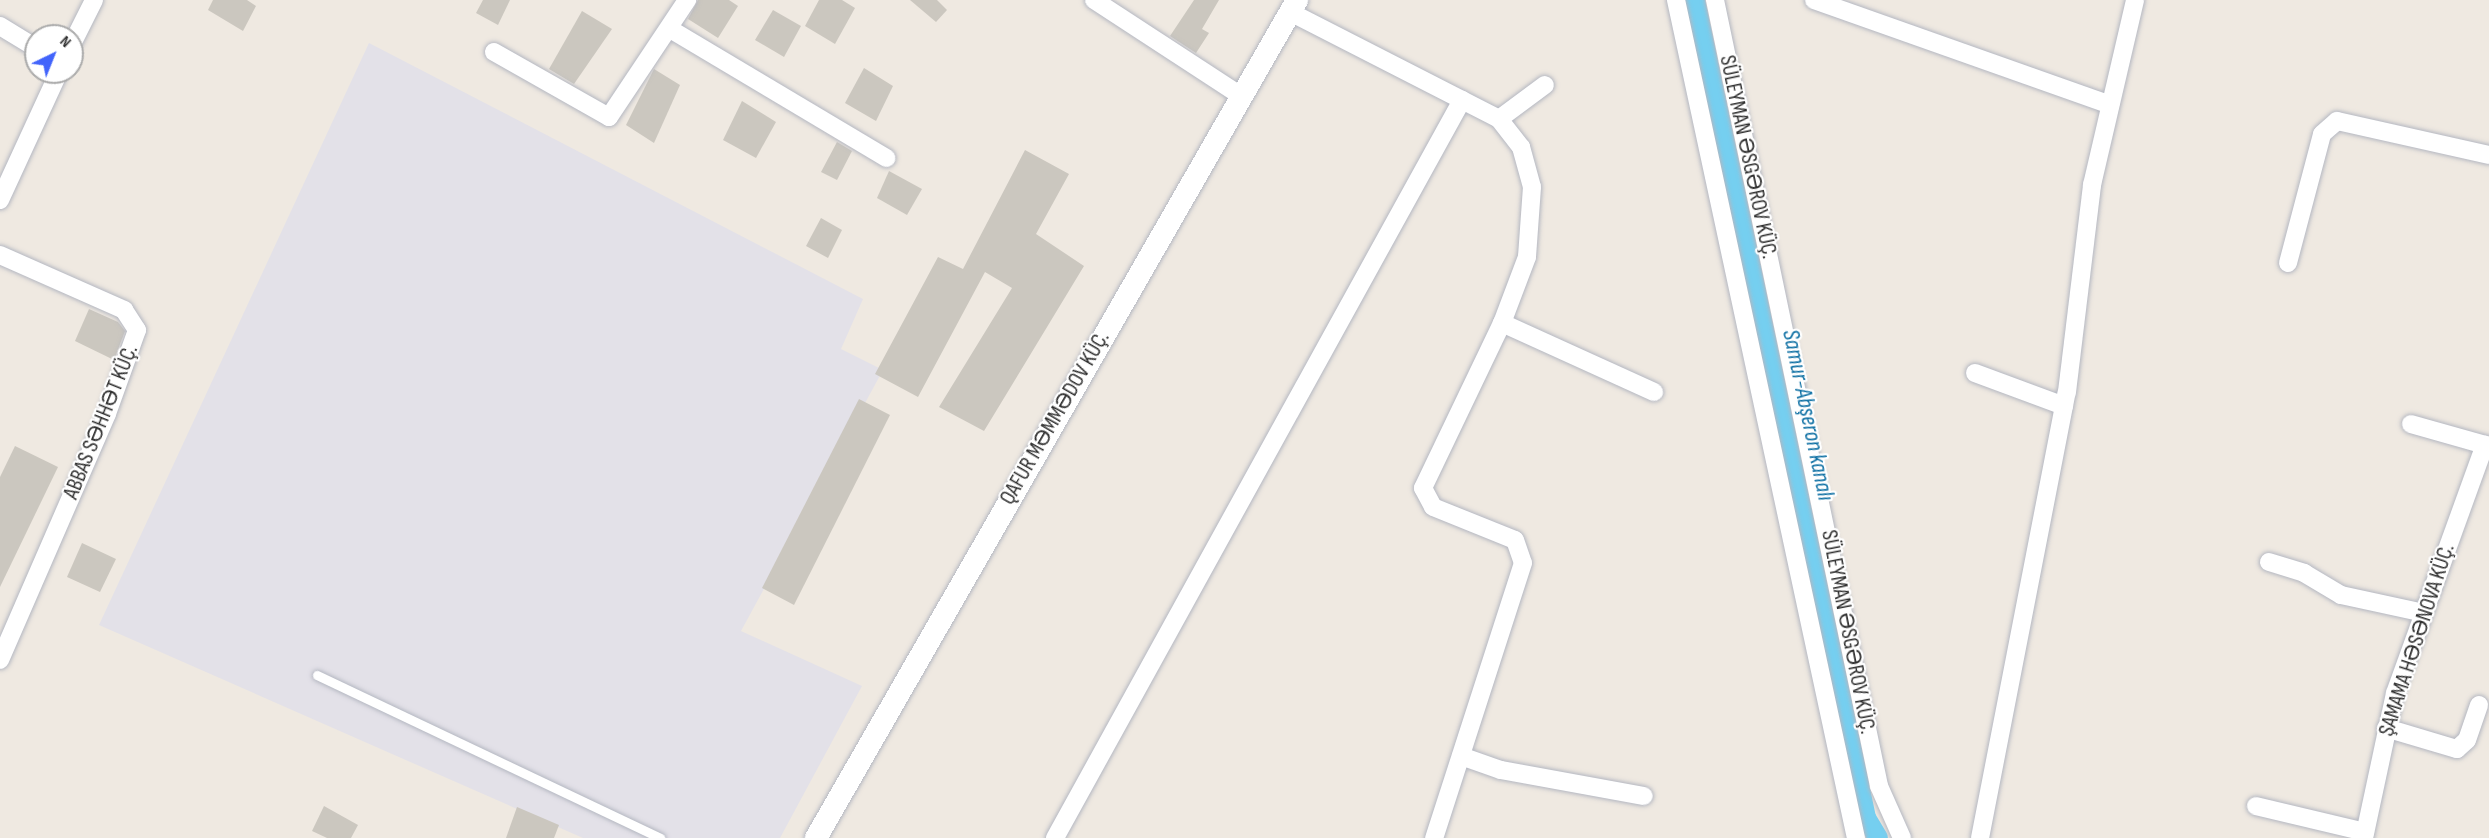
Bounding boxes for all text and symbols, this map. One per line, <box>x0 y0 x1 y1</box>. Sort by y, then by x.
north arrow <box>24 24 84 84</box>
text: N <box>56 32 75 52</box>
street label: SÜLEYMAN ƏSGƏROV KÜÇ. <box>1714 53 1782 261</box>
street label: QAFUR MƏMMƏDOV KÜÇ. <box>995 327 1115 509</box>
water label: Samur-Abşeron kanalı <box>1776 327 1840 503</box>
street label: ABBAS SƏHHƏT KÜÇ. <box>58 341 144 503</box>
street label: SÜLEYMAN ƏSGƏROV KÜÇ. <box>1815 528 1881 736</box>
street label: ŞAMAMA HƏSƏNOVA KÜÇ. <box>2373 540 2461 740</box>

